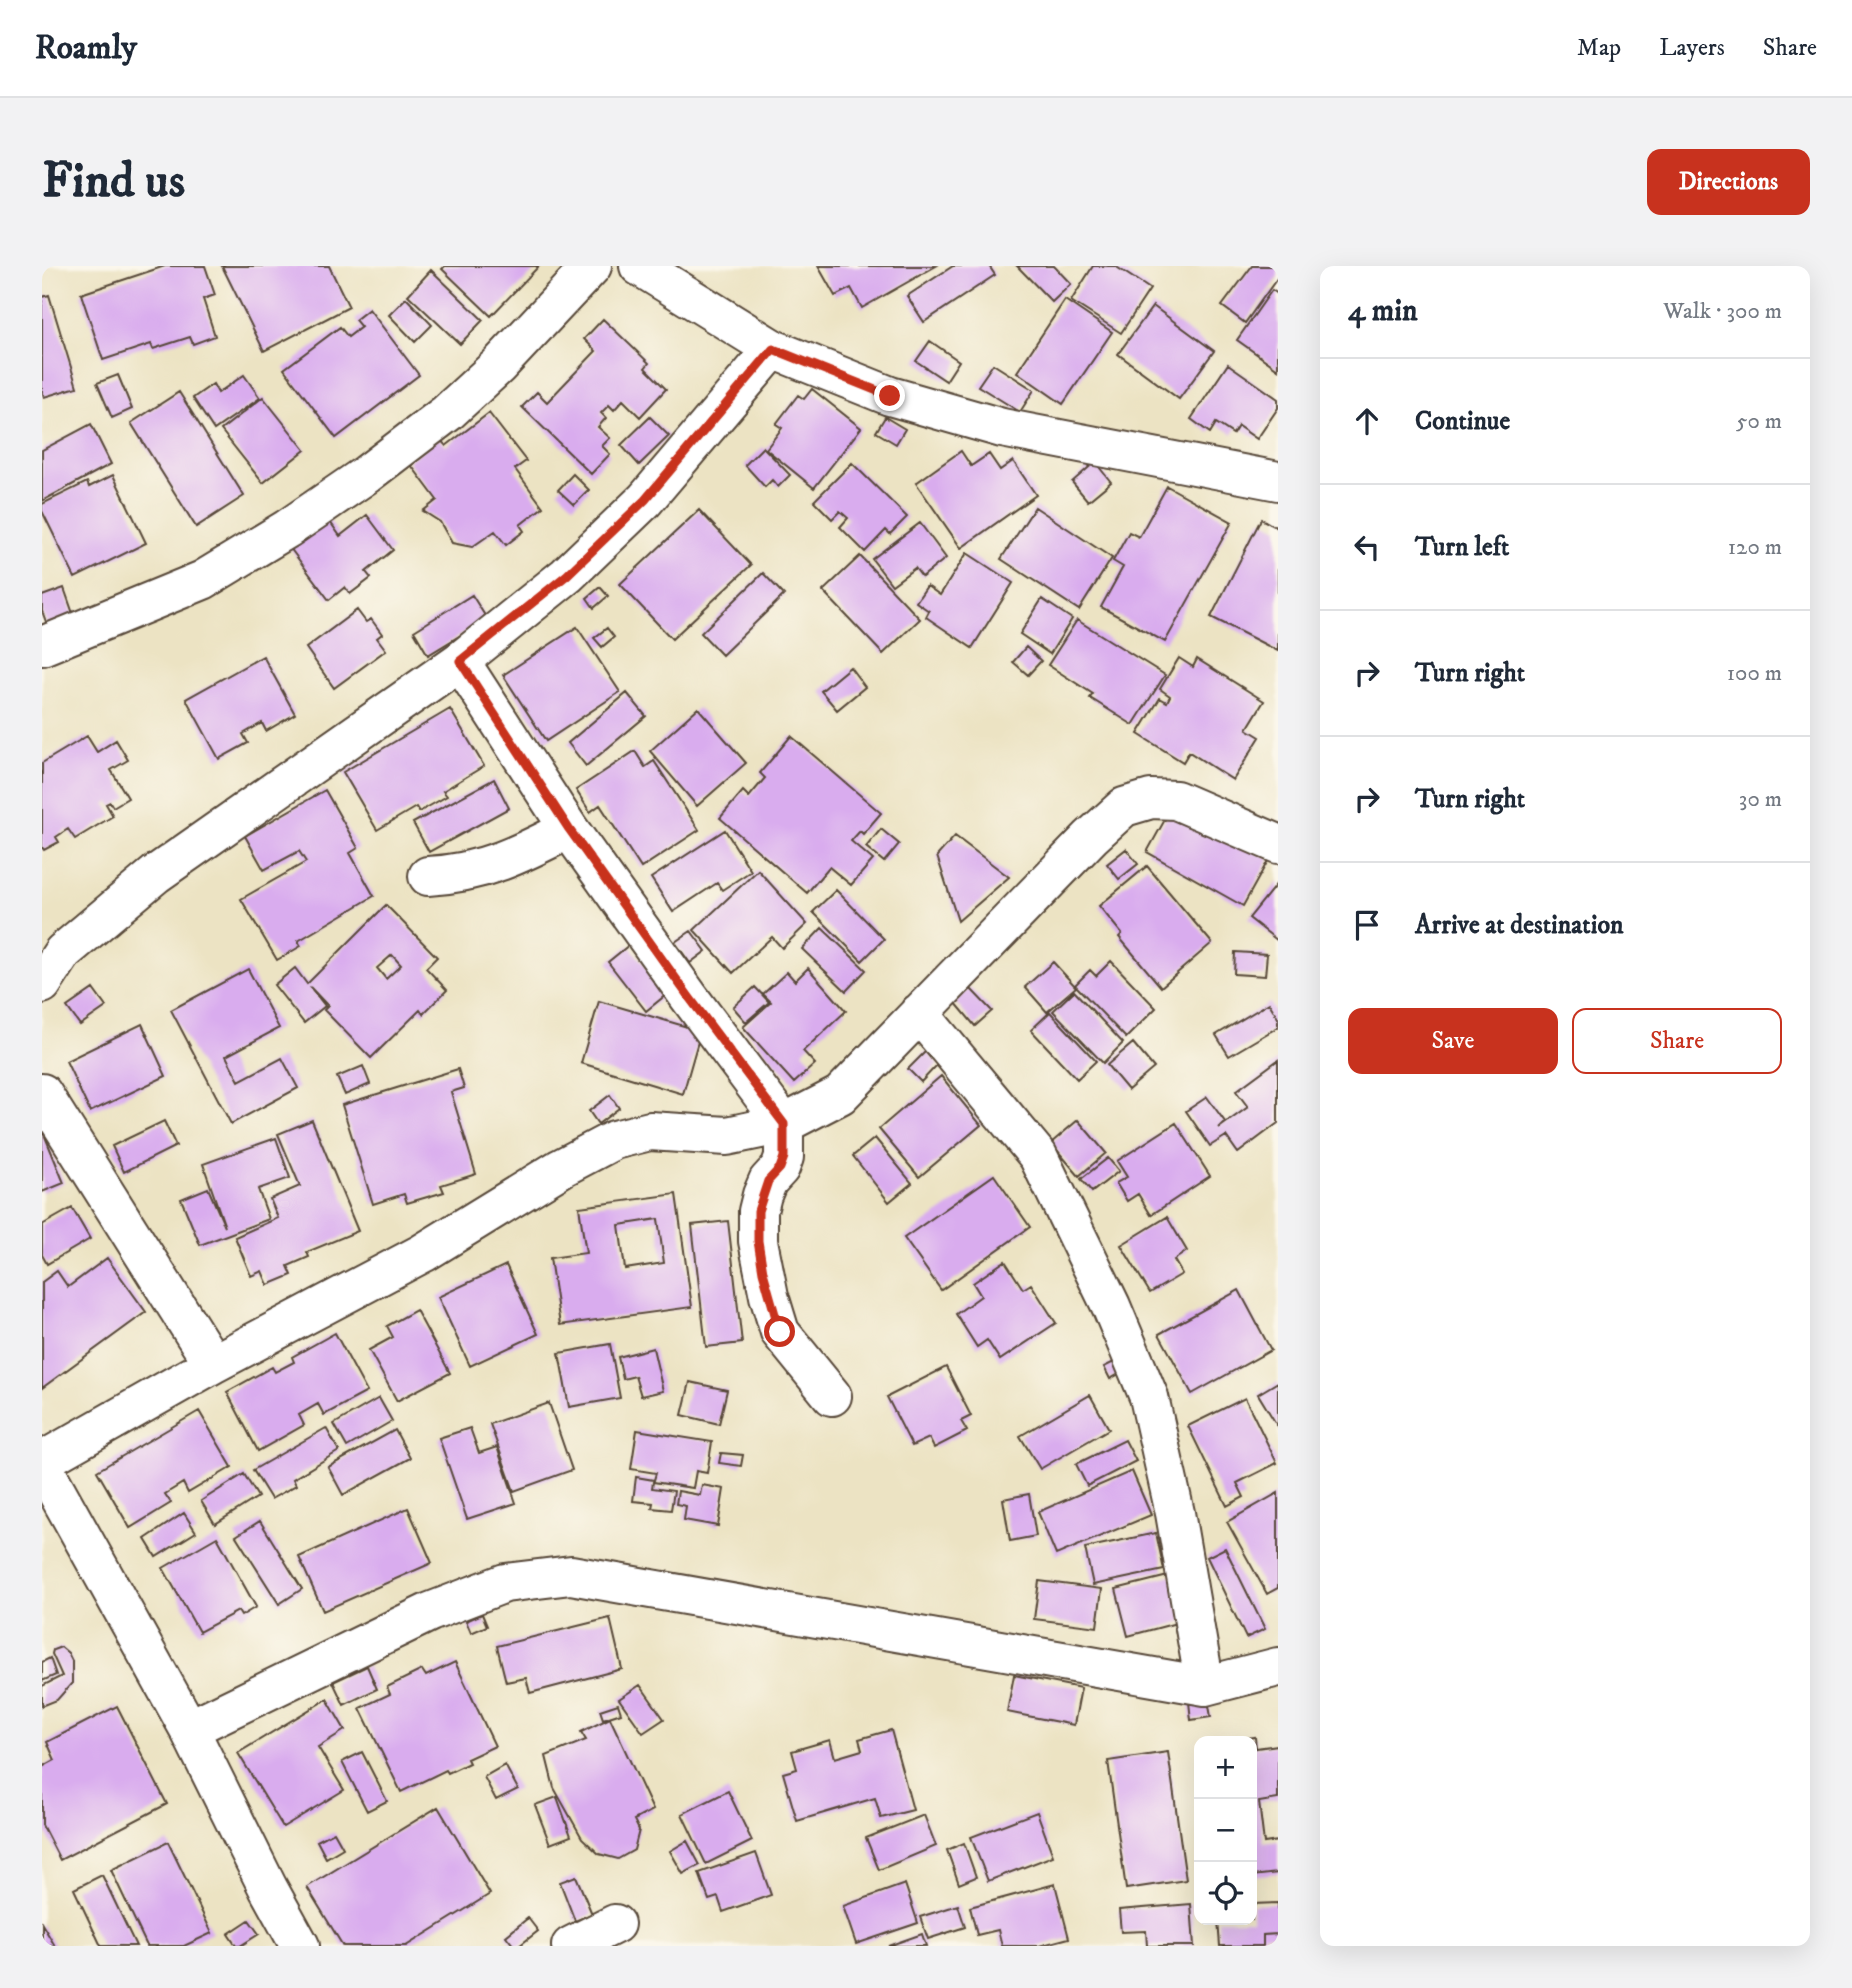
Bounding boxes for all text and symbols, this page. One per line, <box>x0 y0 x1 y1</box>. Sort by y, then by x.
text: Roamly <box>35 28 137 69</box>
text: Map <box>1577 33 1621 63</box>
text: Layers <box>1659 33 1725 63</box>
text: Share <box>1763 33 1817 63</box>
button: Directions <box>1647 149 1810 215</box>
text: Find us <box>42 151 185 213</box>
text: 4 min <box>1348 293 1418 330</box>
text: Walk · 300 m <box>1663 297 1782 326</box>
route end <box>874 380 905 411</box>
icon: ahead <box>1348 402 1386 440</box>
text: Continue <box>1415 405 1510 438</box>
text: 50 m <box>1736 407 1782 436</box>
icon: left <box>1348 528 1386 566</box>
text: Turn left <box>1415 531 1509 564</box>
text: 120 m <box>1728 533 1782 562</box>
icon: right <box>1348 654 1386 692</box>
text: Turn right <box>1415 657 1525 690</box>
text: 100 m <box>1727 659 1782 688</box>
icon: right <box>1348 780 1386 818</box>
text: Turn right <box>1415 783 1525 816</box>
text: 30 m <box>1739 785 1782 814</box>
icon: arrive <box>1348 906 1386 944</box>
text: Arrive at destination <box>1415 909 1624 942</box>
button: Save <box>1348 1008 1558 1074</box>
button: Share <box>1572 1008 1782 1074</box>
route start <box>764 1316 795 1347</box>
map controls <box>1194 1736 1257 1925</box>
button: + <box>1194 1736 1257 1799</box>
button: − <box>1194 1799 1257 1862</box>
button: locate <box>1194 1862 1257 1925</box>

